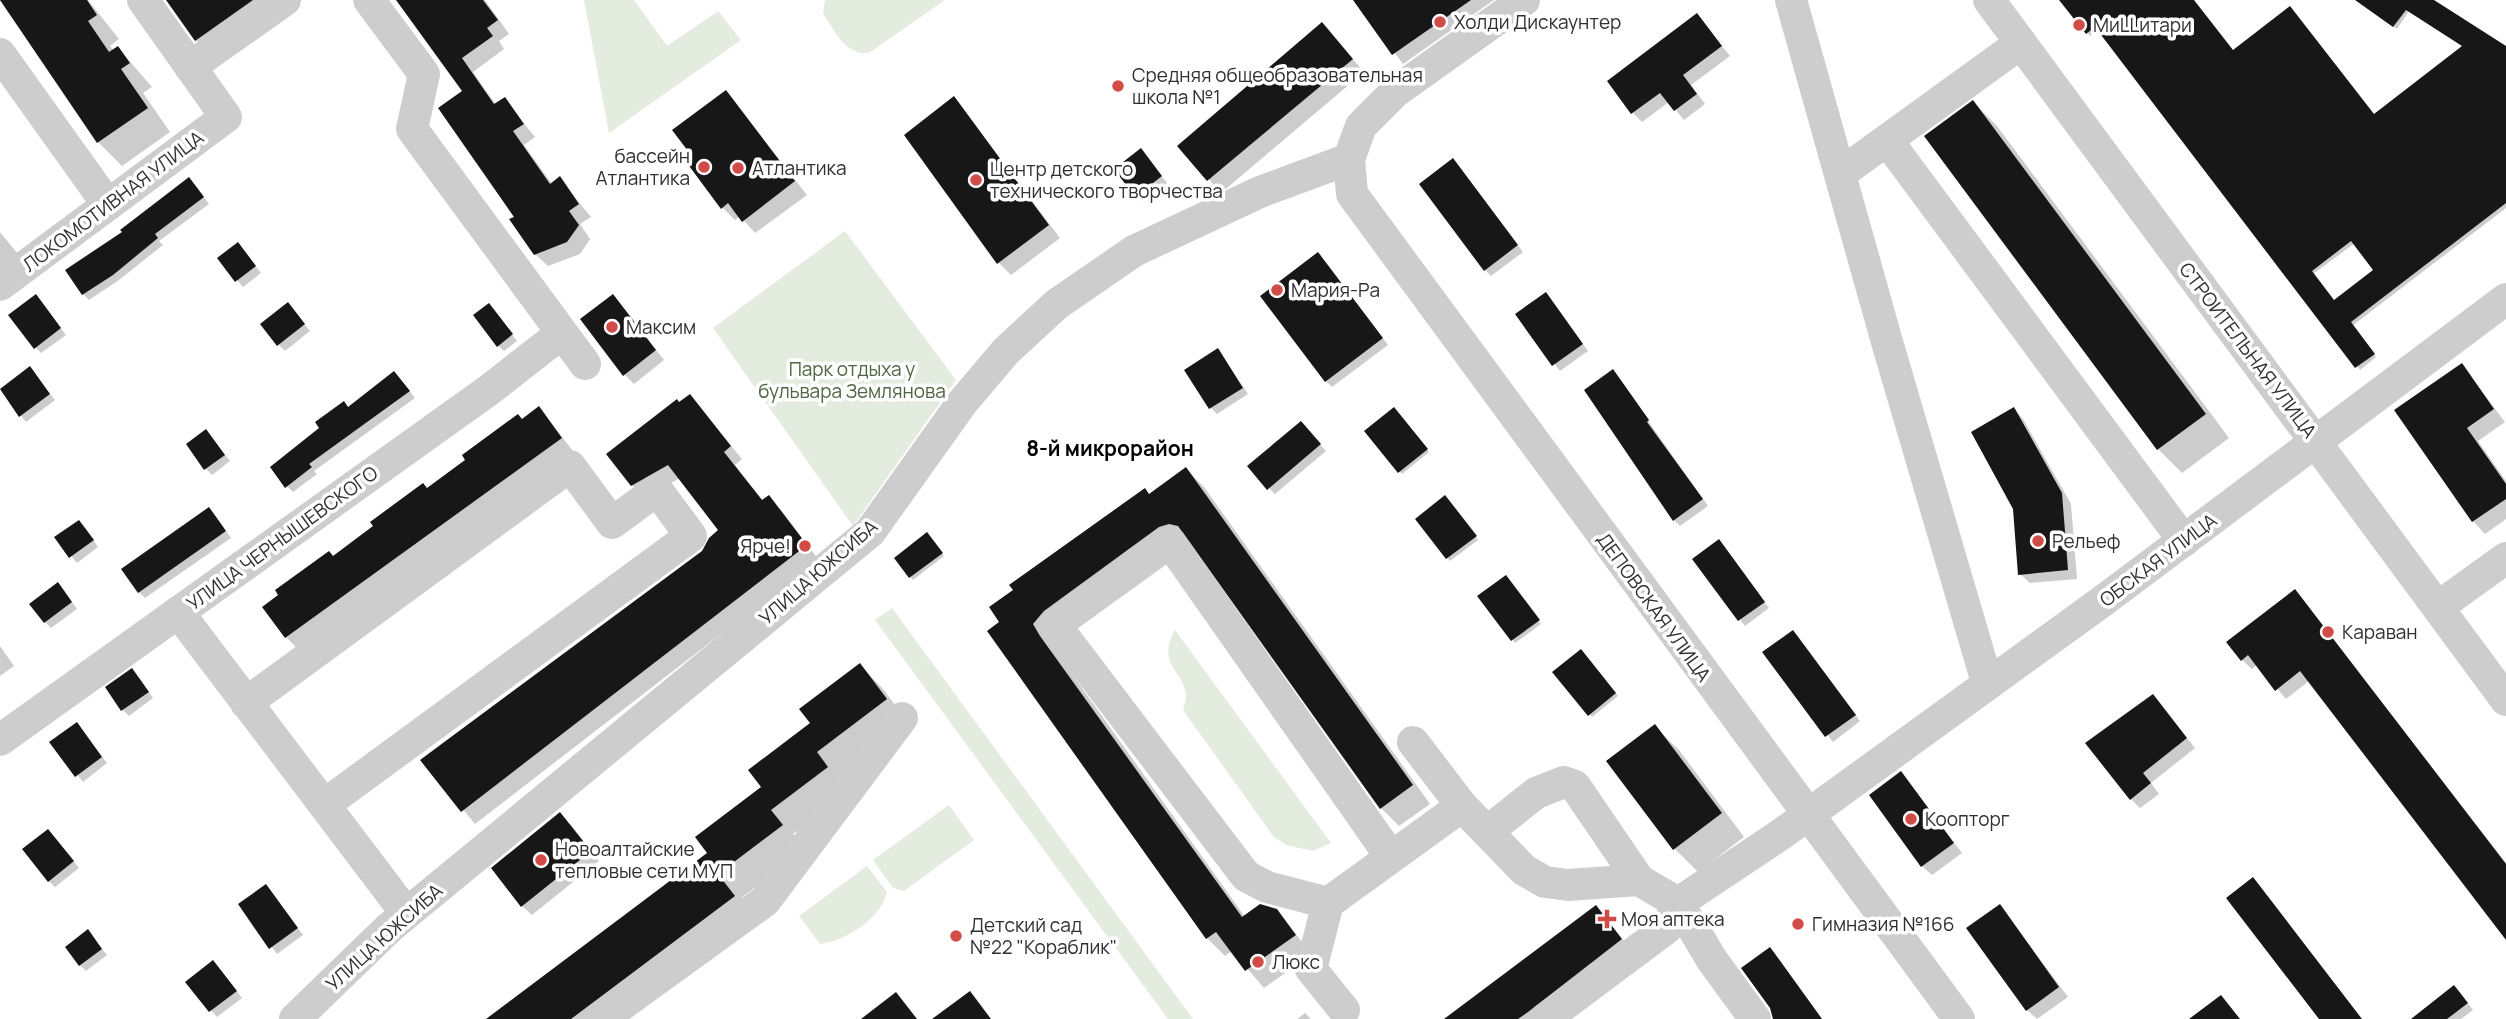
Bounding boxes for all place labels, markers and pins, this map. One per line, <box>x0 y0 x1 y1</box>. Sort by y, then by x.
place label: Холди Дискаунтер <box>1454 9 1621 35</box>
place label: МиLLитари <box>2093 12 2192 38</box>
marker: Холди Дискаунтер <box>1432 14 1448 30</box>
marker: МиLLитари <box>2071 17 2087 33</box>
place label: Средняя общеобразовательная школа №1 <box>1132 62 1423 110</box>
marker: Средняя общеобразовательная школа №1 <box>1110 78 1126 94</box>
place label: бассейн Атлантика <box>595 143 690 191</box>
place label: Атлантика <box>752 155 847 181</box>
place label: Центр детского технического творчества <box>990 156 1223 204</box>
marker: бассейн Атлантика <box>696 159 712 175</box>
marker: Атлантика <box>730 160 746 176</box>
marker: Центр детского технического творчества <box>968 172 984 188</box>
place label: Мария-Ра <box>1291 277 1380 303</box>
marker: Мария-Ра <box>1269 282 1285 298</box>
place label: Максим <box>626 314 696 340</box>
marker: Максим <box>604 319 620 335</box>
place label: Рельеф <box>2052 528 2120 554</box>
place label: Ярче! <box>740 533 791 559</box>
marker: Рельеф <box>2030 533 2046 549</box>
marker: Ярче! <box>797 538 813 554</box>
place label: Караван <box>2342 619 2418 645</box>
marker: Караван <box>2320 624 2336 640</box>
place label: Коопторг <box>1925 806 2010 832</box>
marker: Коопторг <box>1903 811 1919 827</box>
place label: Новоалтайские тепловые сети МУП <box>555 836 733 884</box>
marker: Новоалтайские тепловые сети МУП <box>533 852 549 868</box>
place label: Моя аптека <box>1621 906 1725 932</box>
marker: Моя аптека <box>1599 911 1615 927</box>
place label: Гимназия №166 <box>1812 911 1955 937</box>
place label: Детский сад №22 "Кораблик" <box>970 912 1117 960</box>
marker: Гимназия №166 <box>1790 916 1806 932</box>
marker: Детский сад №22 "Кораблик" <box>948 928 964 944</box>
place label: Люкс <box>1272 949 1320 975</box>
marker: Люкс <box>1250 954 1266 970</box>

